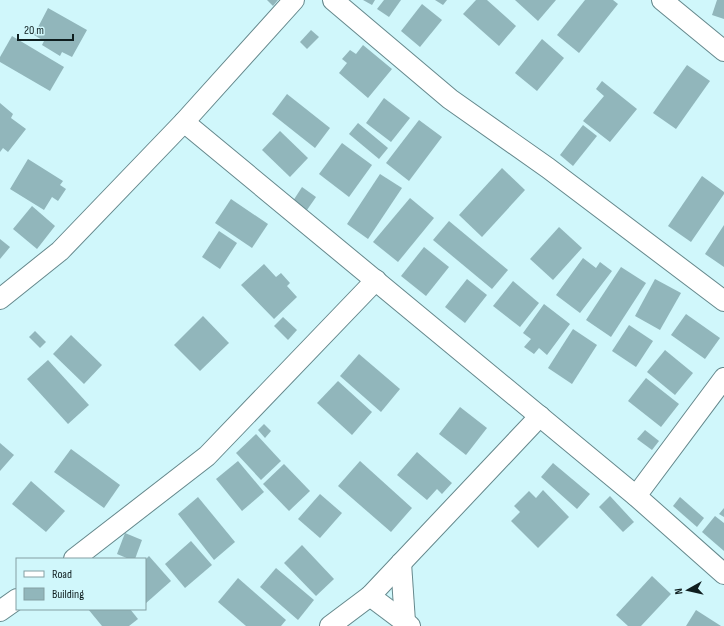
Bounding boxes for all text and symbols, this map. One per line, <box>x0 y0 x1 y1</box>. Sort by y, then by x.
scale bar <box>18 16 73 42</box>
text: 20 m <box>24 23 44 38</box>
legend <box>16 558 146 610</box>
text: Road <box>52 567 72 582</box>
north arrow <box>668 570 708 610</box>
text: Building <box>52 587 84 602</box>
text: N <box>672 587 685 595</box>

